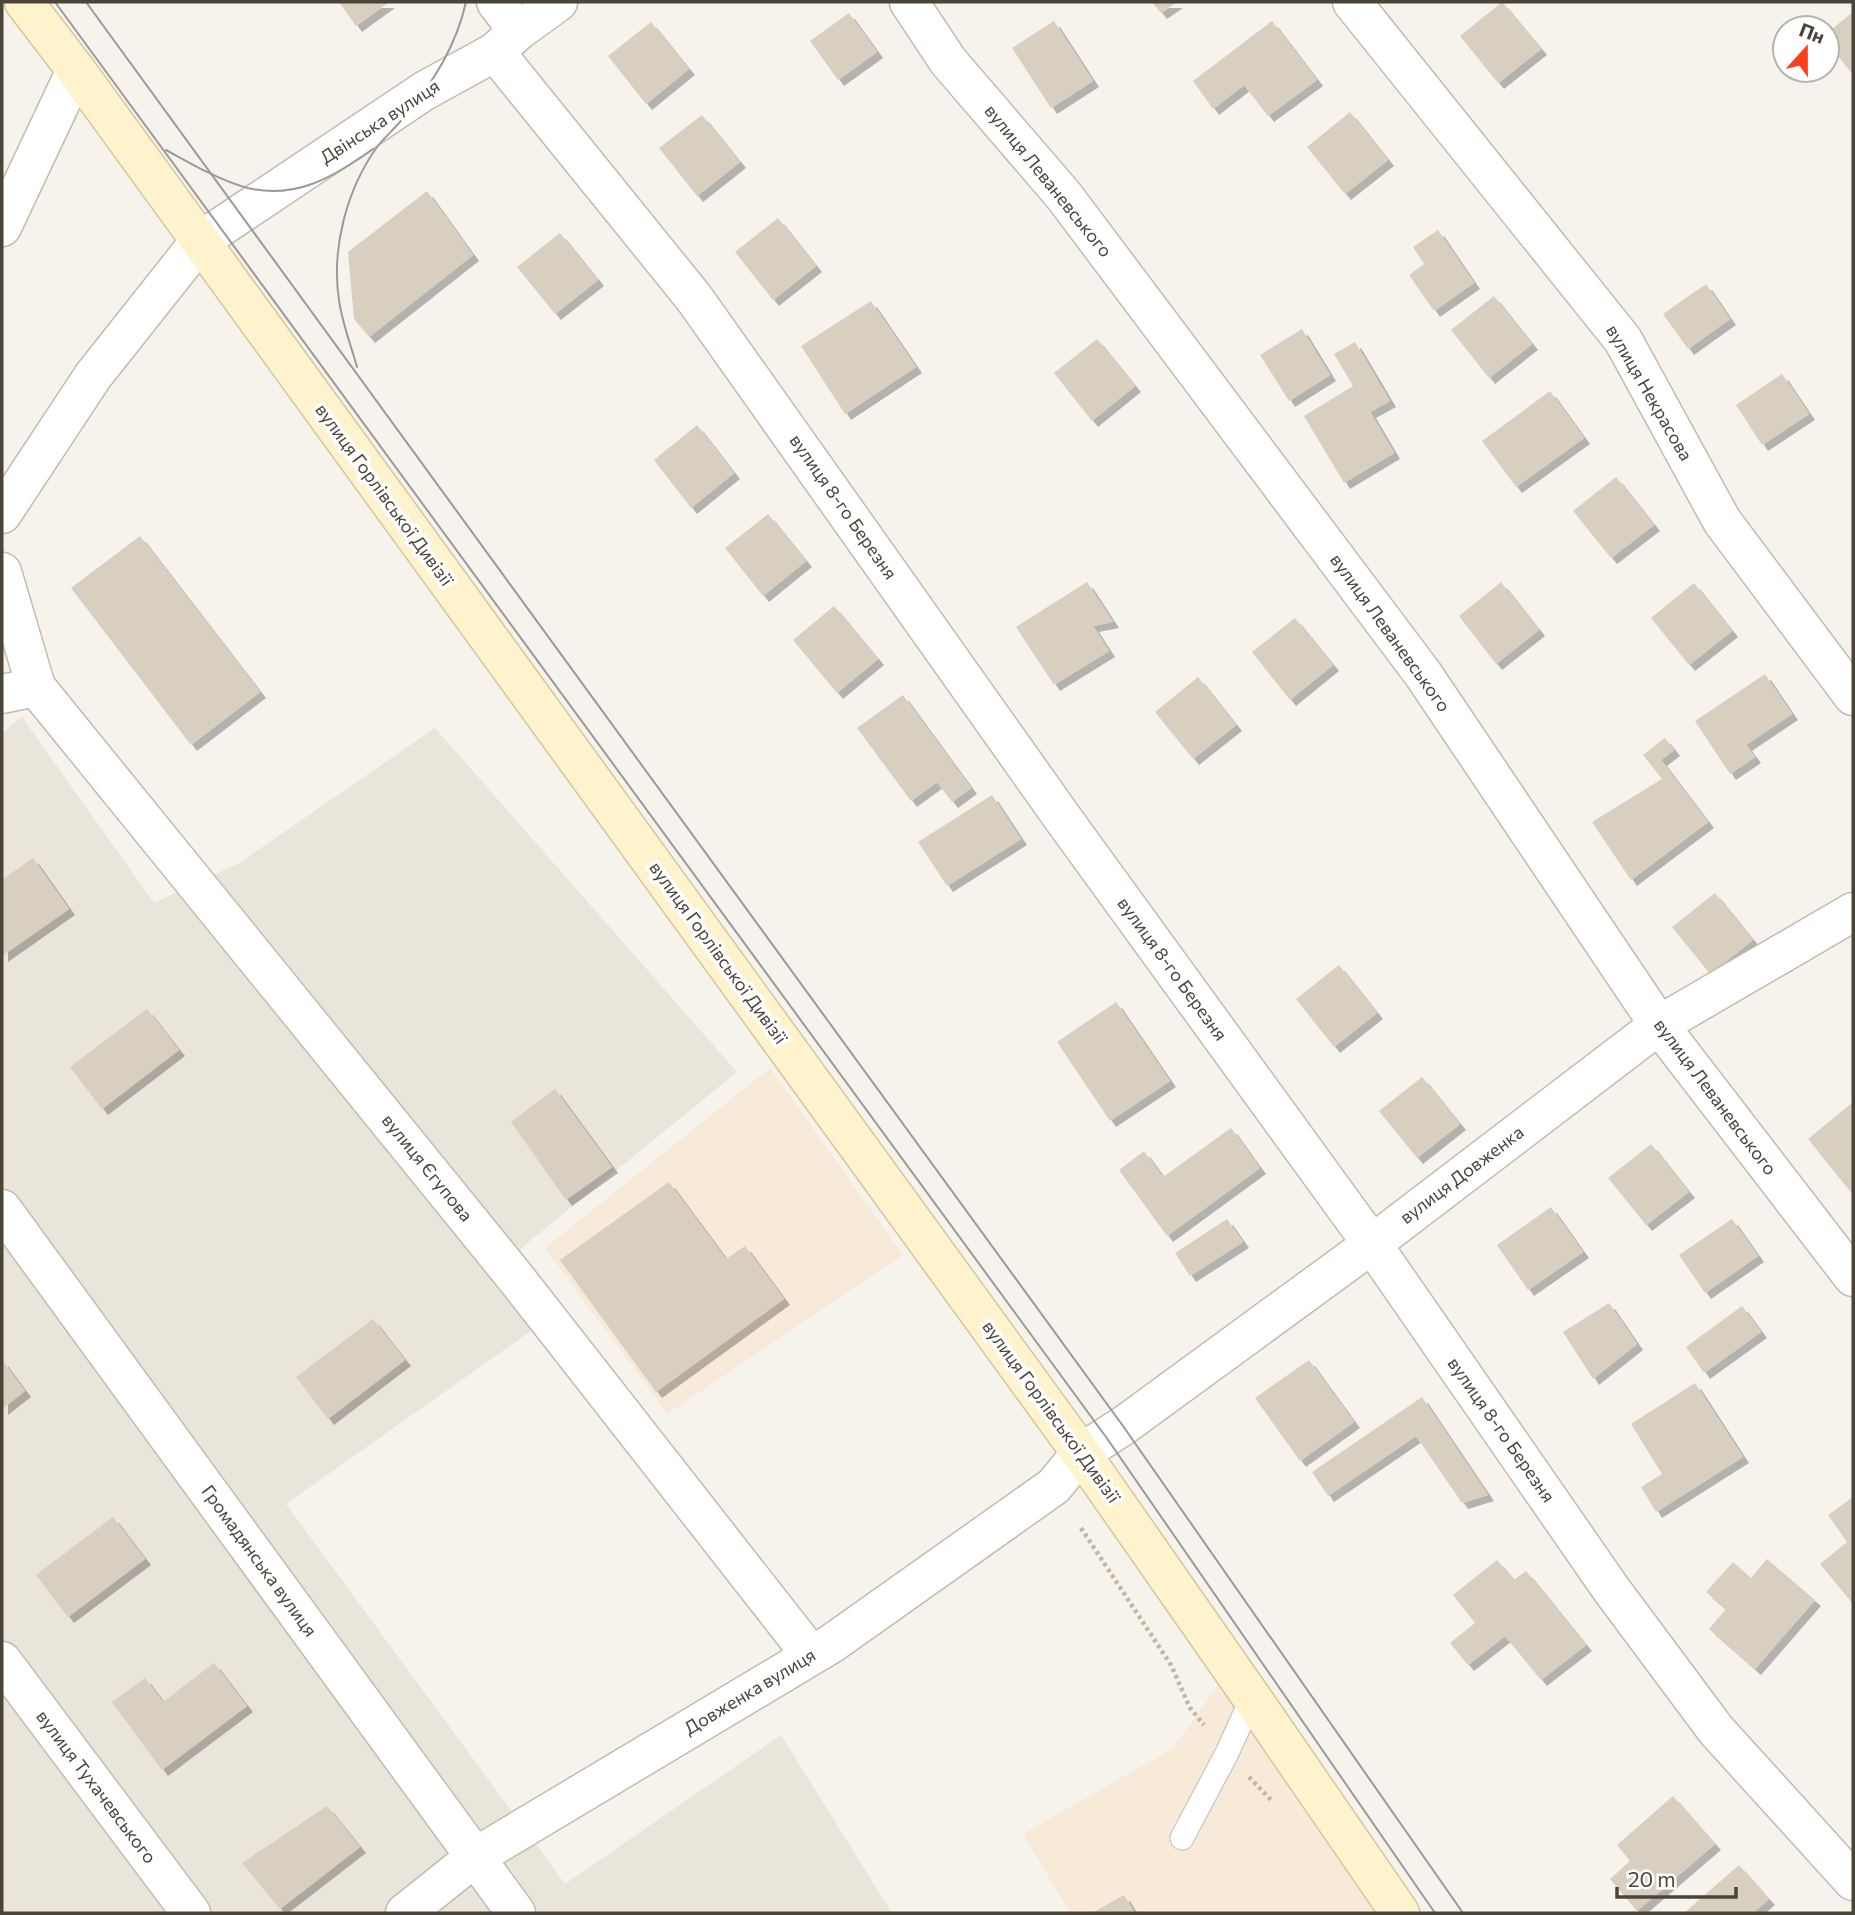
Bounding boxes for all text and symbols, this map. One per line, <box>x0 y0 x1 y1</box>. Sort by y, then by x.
north arrow <box>1771 14 1841 84</box>
text: Пн <box>1796 17 1828 48</box>
street label: Двінська вулиця <box>316 74 443 168</box>
street label: вулиця Леваневського <box>980 100 1117 261</box>
street label: вулиця Некрасова <box>1602 321 1698 464</box>
street label: вулиця Горлівської Дивізії <box>311 399 459 590</box>
street label: вулиця 8-го Березня <box>785 430 902 583</box>
street label: вулиця Леваневського <box>1326 549 1456 716</box>
street label: вулиця Горлівської Дивізії <box>645 857 793 1048</box>
street label: вулиця 8-го Березня <box>1113 892 1232 1044</box>
street label: вулиця Леваневського <box>1650 1014 1782 1179</box>
street label: вулиця Єгупова <box>378 1109 478 1225</box>
street label: вулиця Довженка <box>1395 1120 1528 1228</box>
street label: вулиця Горлівської Дивізії <box>978 1316 1126 1507</box>
street label: вулиця 8-го Березня <box>1443 1353 1560 1506</box>
street label: Громадянська вулиця <box>198 1480 322 1640</box>
street label: Довженка вулиця <box>680 1643 819 1739</box>
street label: вулиця Тухачевського <box>32 1705 162 1867</box>
scale bar <box>1617 1856 1736 1900</box>
text: 20 m <box>1628 1866 1676 1891</box>

